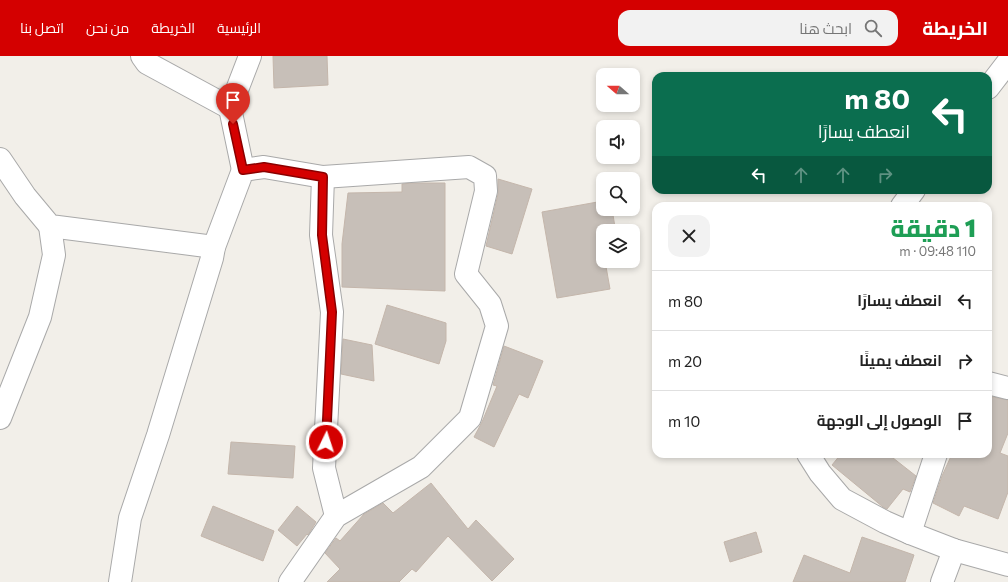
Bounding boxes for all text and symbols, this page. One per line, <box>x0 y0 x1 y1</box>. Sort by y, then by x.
search box <box>618 10 898 46</box>
text: الخريطة <box>922 16 988 39</box>
icon: search <box>862 17 884 39</box>
text: اتصل بنا <box>20 19 64 36</box>
text: من نحن <box>86 19 129 36</box>
text: الخريطة <box>151 19 195 36</box>
text: الرئيسية <box>217 19 261 36</box>
text: ابحث هنا <box>799 19 852 37</box>
north arrow <box>596 68 640 112</box>
map controls <box>596 68 640 268</box>
text: 80 m <box>844 81 910 115</box>
pin <box>216 83 250 124</box>
icon: left <box>924 88 976 140</box>
icon: arrive <box>222 89 244 111</box>
button: sound <box>596 120 640 164</box>
text: انعطف يسارًا <box>818 120 910 142</box>
icon: left <box>748 164 770 186</box>
icon: ahead <box>790 164 812 186</box>
icon: ahead <box>832 164 854 186</box>
icon: right <box>874 164 896 186</box>
button: search <box>596 172 640 216</box>
text: 1 دقيقة <box>891 213 976 242</box>
button: close <box>668 215 710 257</box>
button: layers <box>596 224 640 268</box>
text: 110 m · 09:48 <box>899 243 976 259</box>
icon: left <box>954 290 976 312</box>
text: انعطف يسارًا <box>857 291 942 309</box>
text: 80 m <box>668 292 703 310</box>
icon: right <box>954 350 976 372</box>
text: انعطف يمينًا <box>859 351 942 369</box>
text: 20 m <box>668 352 702 370</box>
icon: arrive <box>954 410 976 432</box>
text: الوصول إلى الوجهة <box>817 411 942 429</box>
text: 10 m <box>668 412 700 430</box>
position arrow <box>305 421 347 463</box>

